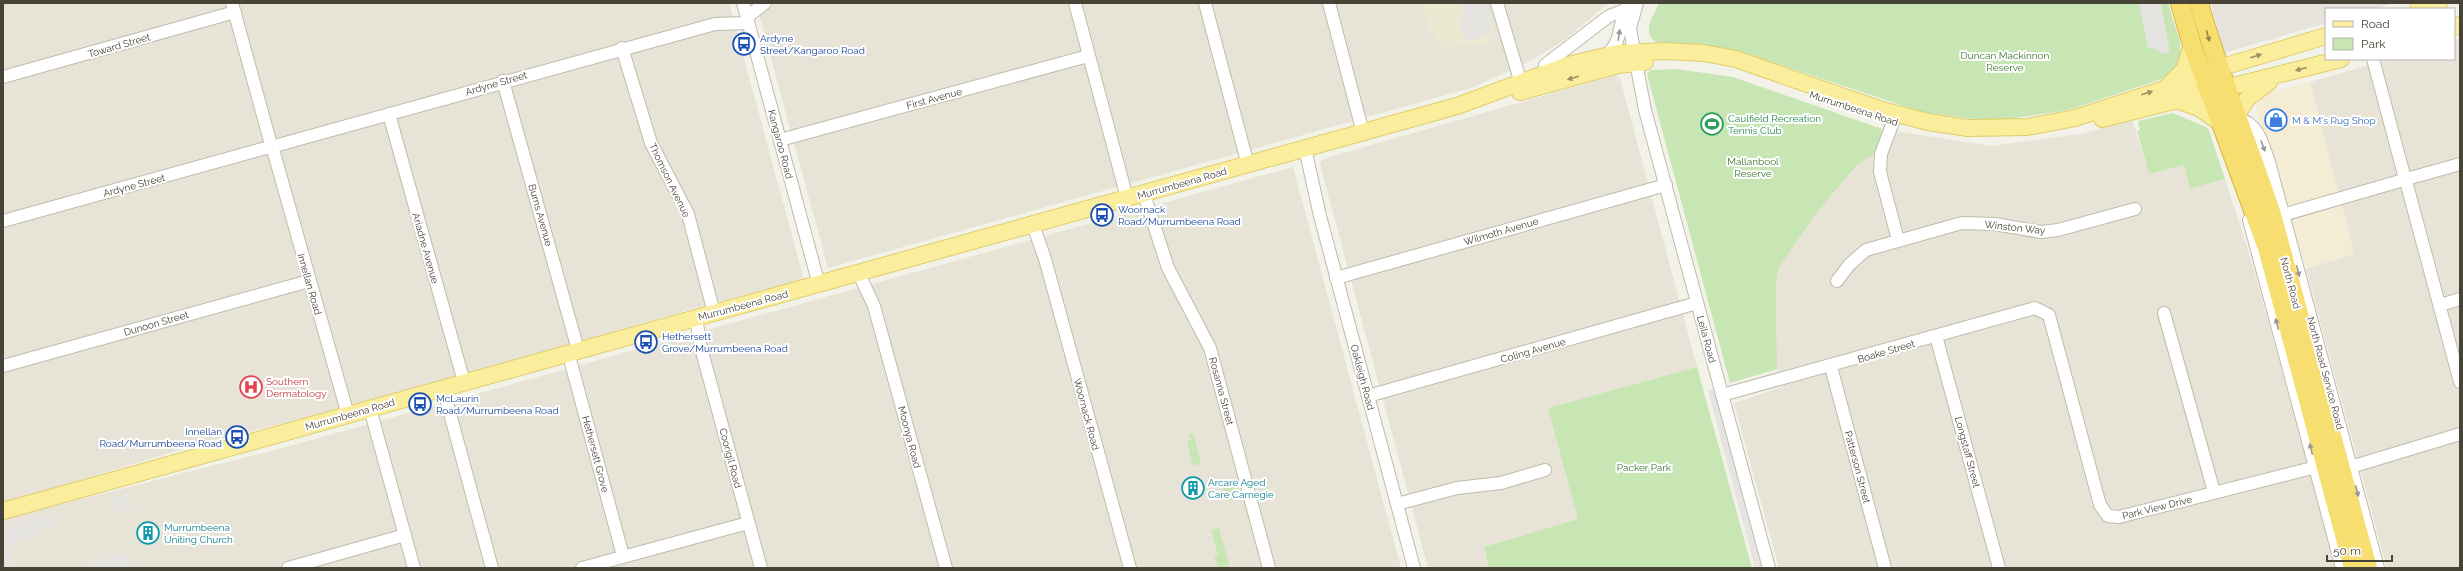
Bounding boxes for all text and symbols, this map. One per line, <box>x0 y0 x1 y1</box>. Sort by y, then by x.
legend <box>2325 8 2455 60</box>
text: Road <box>2361 17 2390 31</box>
one-way arrow <box>1616 29 1622 41</box>
one-way arrow <box>2205 30 2211 42</box>
street label: Toward Street <box>87 31 152 60</box>
bus stop icon: Ardyne Street/Kangaroo Road <box>731 31 757 57</box>
place label: Ardyne Street/Kangaroo Road <box>760 33 865 56</box>
text: Park <box>2361 37 2386 51</box>
park label: Duncan Mackinnon Reserve <box>1961 50 2050 73</box>
one-way arrow <box>2250 53 2262 59</box>
one-way arrow <box>2295 67 2307 73</box>
street label: Ardyne Street <box>464 69 529 98</box>
one-way arrow <box>1567 75 1579 81</box>
street label: First Avenue <box>905 86 963 111</box>
street label: Murrumbeena Road <box>1808 89 1900 128</box>
one-way arrow <box>2141 90 2153 96</box>
shop icon: M & M's Rug Shop <box>2263 107 2289 133</box>
street label: Kangaroo Road <box>766 108 795 180</box>
sports icon: Caulfield Recreation Tennis Club <box>1699 111 1725 137</box>
place label: Caulfield Recreation Tennis Club <box>1728 113 1821 136</box>
place label: M & M's Rug Shop <box>2292 115 2376 126</box>
one-way arrow <box>2260 140 2266 152</box>
street label: Thomson Avenue <box>647 141 692 219</box>
park label: Mallanbool Reserve <box>1727 156 1779 179</box>
street label: Murrumbeena Road <box>1136 165 1228 202</box>
street label: Ardyne Street <box>102 172 167 199</box>
street label: Burns Avenue <box>526 183 555 248</box>
bus stop icon: Woornack Road/Murrumbeena Road <box>1089 202 1115 228</box>
place label: Woornack Road/Murrumbeena Road <box>1118 204 1241 227</box>
street label: Ariadne Avenue <box>410 211 441 285</box>
street label: Wilmoth Avenue <box>1463 216 1540 247</box>
street label: Winston Way <box>1984 219 2047 236</box>
street label: Innellan Road <box>296 252 324 316</box>
street label: North Road <box>2278 256 2303 310</box>
one-way arrow <box>2295 265 2301 277</box>
street label: Murrumbeena Road <box>697 288 789 323</box>
street label: Dunoon Street <box>122 309 190 338</box>
street label: Leila Road <box>1695 314 1718 364</box>
street label: North Road Service Road <box>2305 316 2346 431</box>
one-way arrow <box>2274 317 2280 329</box>
bus stop icon: Hethersett Grove/Murrumbeena Road <box>633 329 659 355</box>
place label: Hethersett Grove/Murrumbeena Road <box>662 331 788 354</box>
street label: Coling Avenue <box>1499 336 1567 365</box>
street label: Boake Street <box>1856 338 1917 365</box>
street label: Oakleigh Road <box>1348 343 1377 411</box>
street label: Rosanna Street <box>1207 356 1236 427</box>
hospital icon: Southern Dermatology <box>238 374 264 400</box>
place label: Southern Dermatology <box>266 376 327 399</box>
street label: Woornack Road <box>1072 377 1101 451</box>
bus stop icon: McLaurin Road/Murrumbeena Road <box>407 391 433 417</box>
place label: McLaurin Road/Murrumbeena Road <box>436 393 559 416</box>
street label: Murrumbeena Road <box>304 396 396 433</box>
street label: Moonya Road <box>896 405 923 469</box>
street label: Hethersett Grove <box>580 415 611 494</box>
street label: Longstaff Street <box>1953 415 1982 490</box>
bus stop icon: Innellan Road/Murrumbeena Road <box>224 424 250 450</box>
place label: Innellan Road/Murrumbeena Road <box>99 426 222 449</box>
street label: Coorigil Road <box>717 427 744 489</box>
street label: Patterson Street <box>1843 430 1873 505</box>
one-way arrow <box>2308 443 2314 455</box>
park label: Packer Park <box>1617 462 1672 473</box>
building icon: Arcare Aged Care Carnegie <box>1180 475 1206 501</box>
place label: Arcare Aged Care Carnegie <box>1208 477 1274 500</box>
one-way arrow <box>2355 485 2361 497</box>
street label: Park View Drive <box>2121 493 2193 521</box>
building icon: Murrumbeena Uniting Church <box>135 520 161 546</box>
place label: Murrumbeena Uniting Church <box>164 522 233 545</box>
scale bar <box>2327 537 2392 563</box>
text: 50 m <box>2333 544 2361 558</box>

